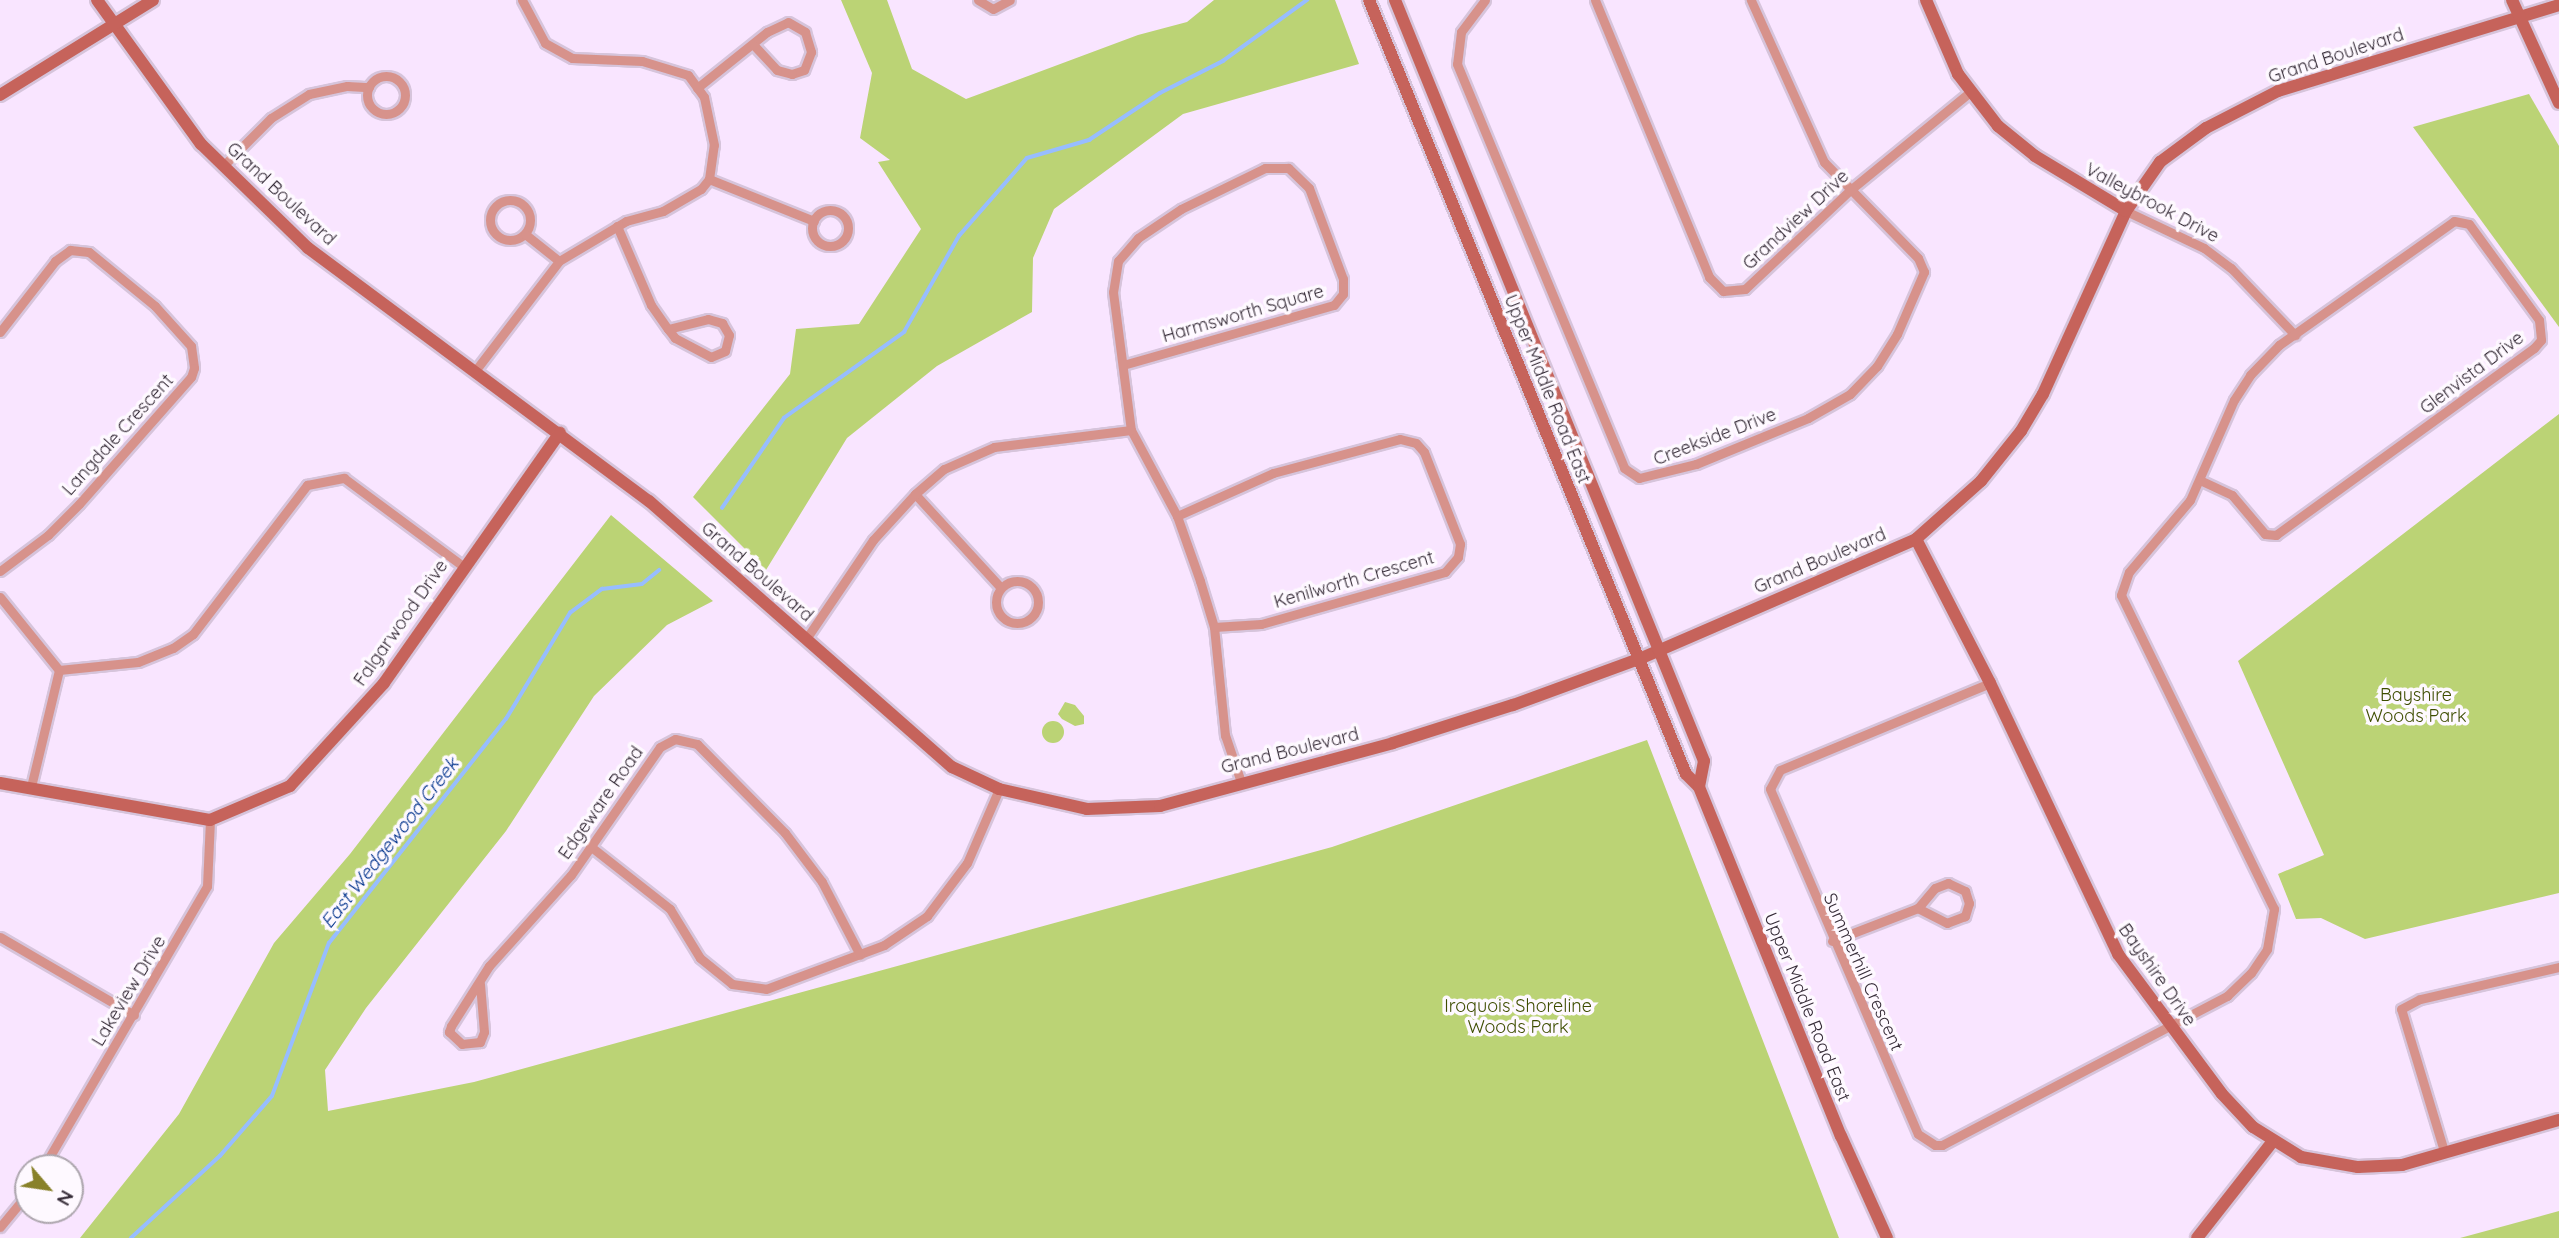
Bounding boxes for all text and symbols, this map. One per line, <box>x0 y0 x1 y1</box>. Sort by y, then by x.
street label: Grand Boulevard <box>2266 24 2406 88</box>
street label: Grand Boulevard <box>222 138 340 250</box>
street label: Valleybrook Drive <box>2082 159 2222 247</box>
street label: Grandview Drive <box>1739 165 1853 275</box>
street label: Harmsworth Square <box>1160 281 1326 347</box>
street label: Upper Middle Road East <box>1499 292 1595 486</box>
street label: Glenvista Drive <box>2416 327 2528 419</box>
street label: Langdale Crescent <box>58 370 178 500</box>
street label: Creekside Drive <box>1651 404 1779 470</box>
street label: Grand Boulevard <box>697 518 817 626</box>
street label: Grand Boulevard <box>1751 524 1889 598</box>
street label: Kenilworth Crescent <box>1271 547 1437 613</box>
street label: Falgarwood Drive <box>349 556 453 690</box>
park label: Bayshire Woods Park <box>2365 685 2467 728</box>
street label: Grand Boulevard <box>1219 723 1361 779</box>
street label: Edgeware Road <box>554 742 648 864</box>
water label: East Wedgewood Creek <box>316 753 464 933</box>
street label: Summerhill Crescent <box>1818 890 1908 1054</box>
street label: Upper Middle Road East <box>1759 910 1855 1104</box>
street label: Bayshire Drive <box>2114 920 2200 1030</box>
street label: Lakeview Drive <box>88 932 170 1050</box>
park label: Iroquois Shoreline Woods Park <box>1444 996 1592 1038</box>
north arrow <box>14 1154 84 1224</box>
text: N <box>52 1186 79 1210</box>

